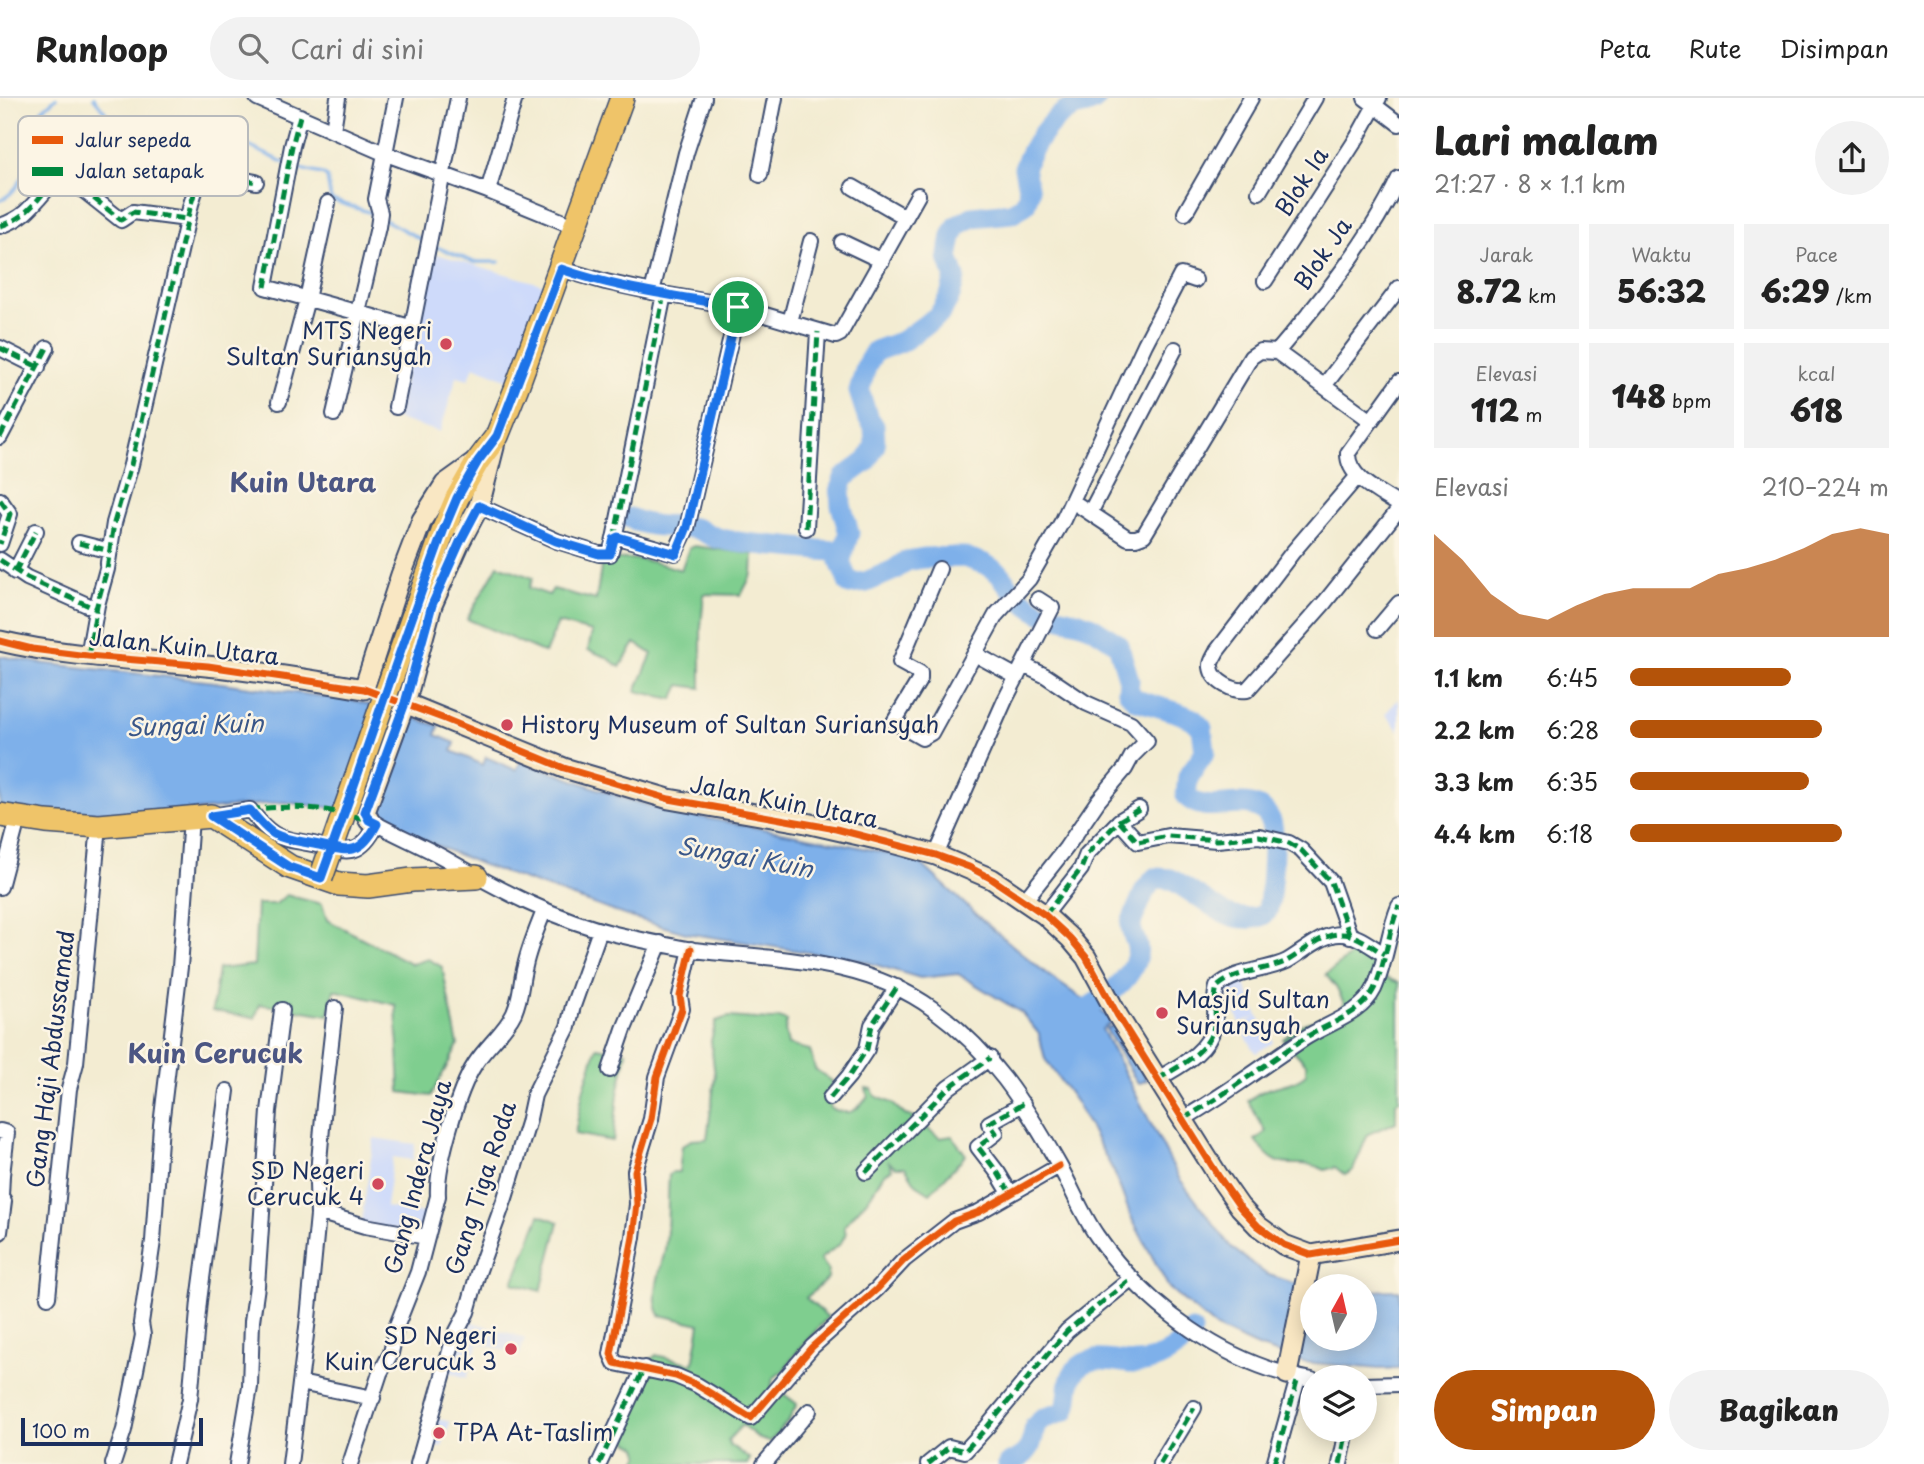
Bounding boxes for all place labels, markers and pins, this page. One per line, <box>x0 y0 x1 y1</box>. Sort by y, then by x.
pin <box>708 277 768 337</box>
place label: MTS Negeri Sultan Suriansyah <box>226 312 432 373</box>
marker: MTS Negeri Sultan Suriansyah <box>438 336 454 352</box>
place label: History Museum of Sultan Suriansyah <box>521 706 939 741</box>
marker: History Museum of Sultan Suriansyah <box>499 717 515 733</box>
place label: Masjid Sultan Suriansyah <box>1176 981 1330 1042</box>
marker: Masjid Sultan Suriansyah <box>1154 1005 1170 1021</box>
place label: SD Negeri Cerucuk 4 <box>247 1152 364 1213</box>
marker: SD Negeri Cerucuk 4 <box>370 1176 386 1192</box>
place label: SD Negeri Kuin Cerucuk 3 <box>324 1317 497 1378</box>
marker: SD Negeri Kuin Cerucuk 3 <box>503 1341 519 1357</box>
place label: TPA At-Taslim <box>453 1414 613 1449</box>
marker: TPA At-Taslim <box>431 1425 447 1441</box>

